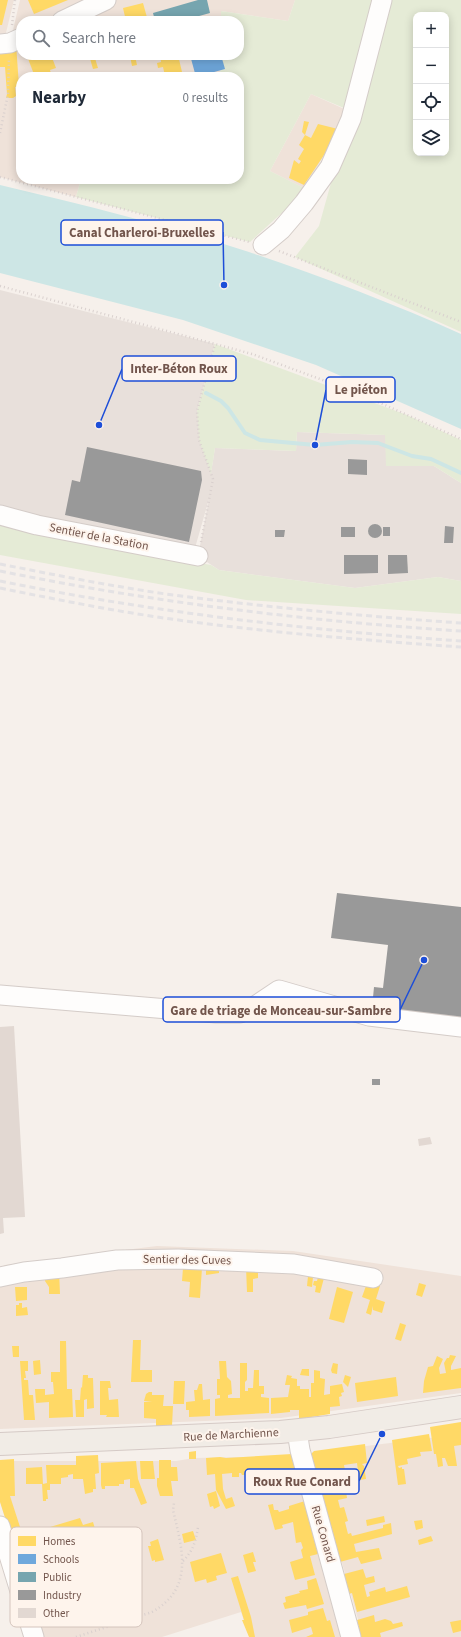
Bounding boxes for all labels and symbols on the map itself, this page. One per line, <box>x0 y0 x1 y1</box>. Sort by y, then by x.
callout: Canal Charleroi-Bruxelles <box>61 220 223 245</box>
text: Canal Charleroi-Bruxelles <box>69 224 215 242</box>
callout: Inter-Béton Roux <box>122 356 236 381</box>
text: Inter-Béton Roux <box>130 360 228 378</box>
callout: Le piéton <box>326 377 395 402</box>
text: Le piéton <box>335 381 387 399</box>
street label: Sentier de la Station <box>48 519 150 555</box>
callout: Gare de triage de Monceau-sur-Sambre <box>163 997 400 1022</box>
text: Gare de triage de Monceau-sur-Sambre <box>170 1002 392 1020</box>
street label: Sentier des Cuves <box>143 1251 231 1269</box>
street label: Rue de Marchienne <box>183 1424 279 1446</box>
callout: Roux Rue Conard <box>245 1469 359 1494</box>
text: Roux Rue Conard <box>253 1473 351 1491</box>
street label: Rue Conard <box>307 1504 339 1564</box>
legend <box>10 1527 142 1627</box>
text: Homes <box>43 1534 76 1549</box>
text: Schools <box>43 1552 80 1567</box>
text: Public <box>43 1570 72 1585</box>
text: Industry <box>43 1588 81 1603</box>
text: Other <box>43 1606 69 1621</box>

